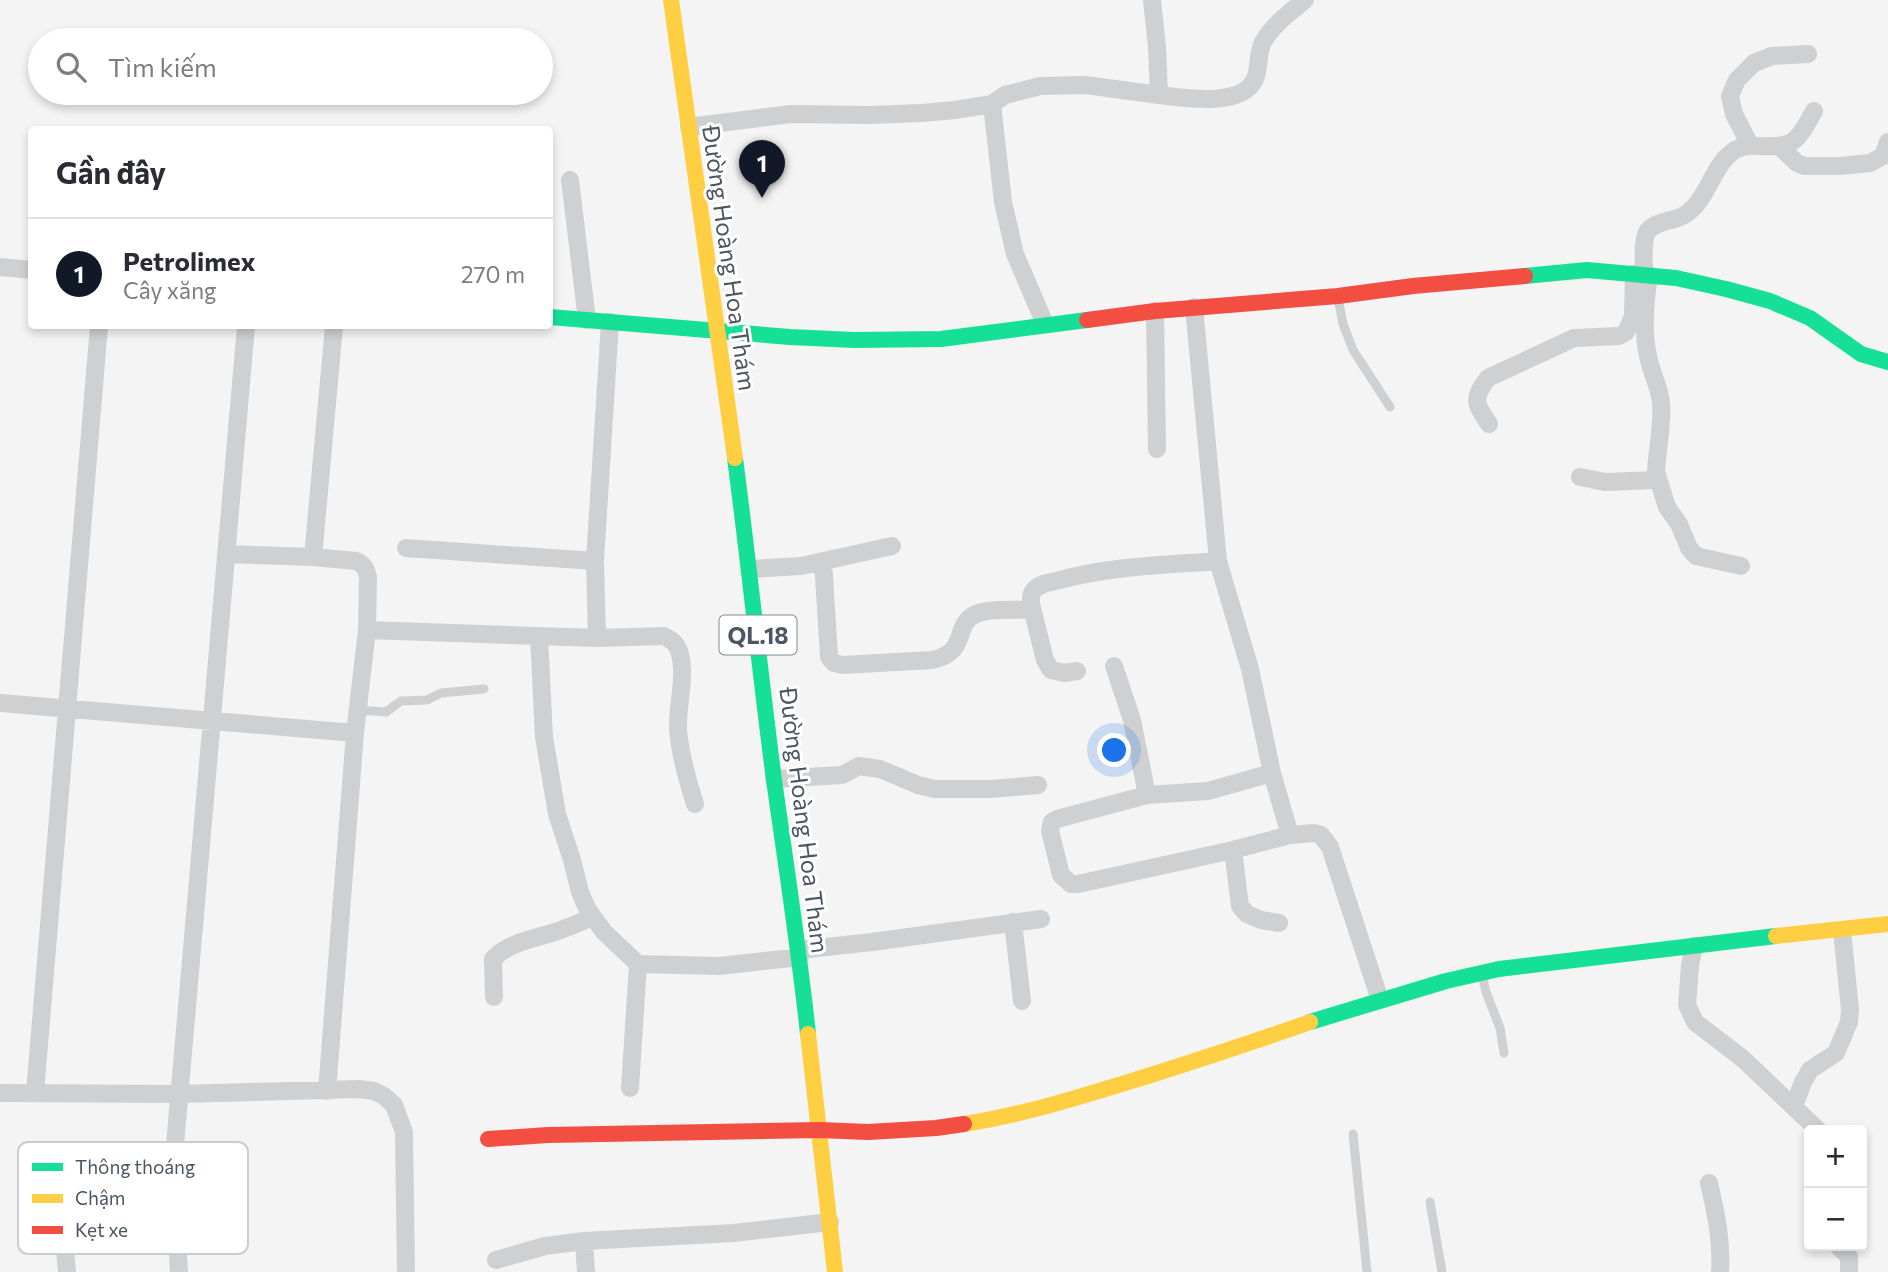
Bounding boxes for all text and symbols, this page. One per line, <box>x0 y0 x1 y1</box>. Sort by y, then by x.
search box <box>28 28 553 105</box>
icon: search <box>52 48 90 86</box>
text: Tìm kiếm <box>108 51 217 82</box>
street label: Đường Hoàng Hoa Thám <box>697 123 763 392</box>
pin: 1 <box>739 140 785 198</box>
text: Gần đây <box>56 153 166 190</box>
text: Petrolimex <box>123 245 255 276</box>
text: 1 <box>74 260 84 288</box>
text: 270 m <box>461 260 525 288</box>
text: Cây xăng <box>123 276 217 304</box>
road number: QL.18 <box>720 615 796 654</box>
street label: Đường Hoàng Hoa Thám <box>774 684 836 955</box>
your location <box>1097 733 1131 767</box>
map controls <box>1804 1125 1867 1251</box>
button: + <box>1804 1125 1867 1188</box>
legend <box>18 1142 248 1254</box>
text: Thông thoáng <box>75 1155 195 1178</box>
text: Chậm <box>75 1186 125 1209</box>
button: − <box>1804 1188 1867 1251</box>
text: Kẹt xe <box>75 1218 128 1241</box>

